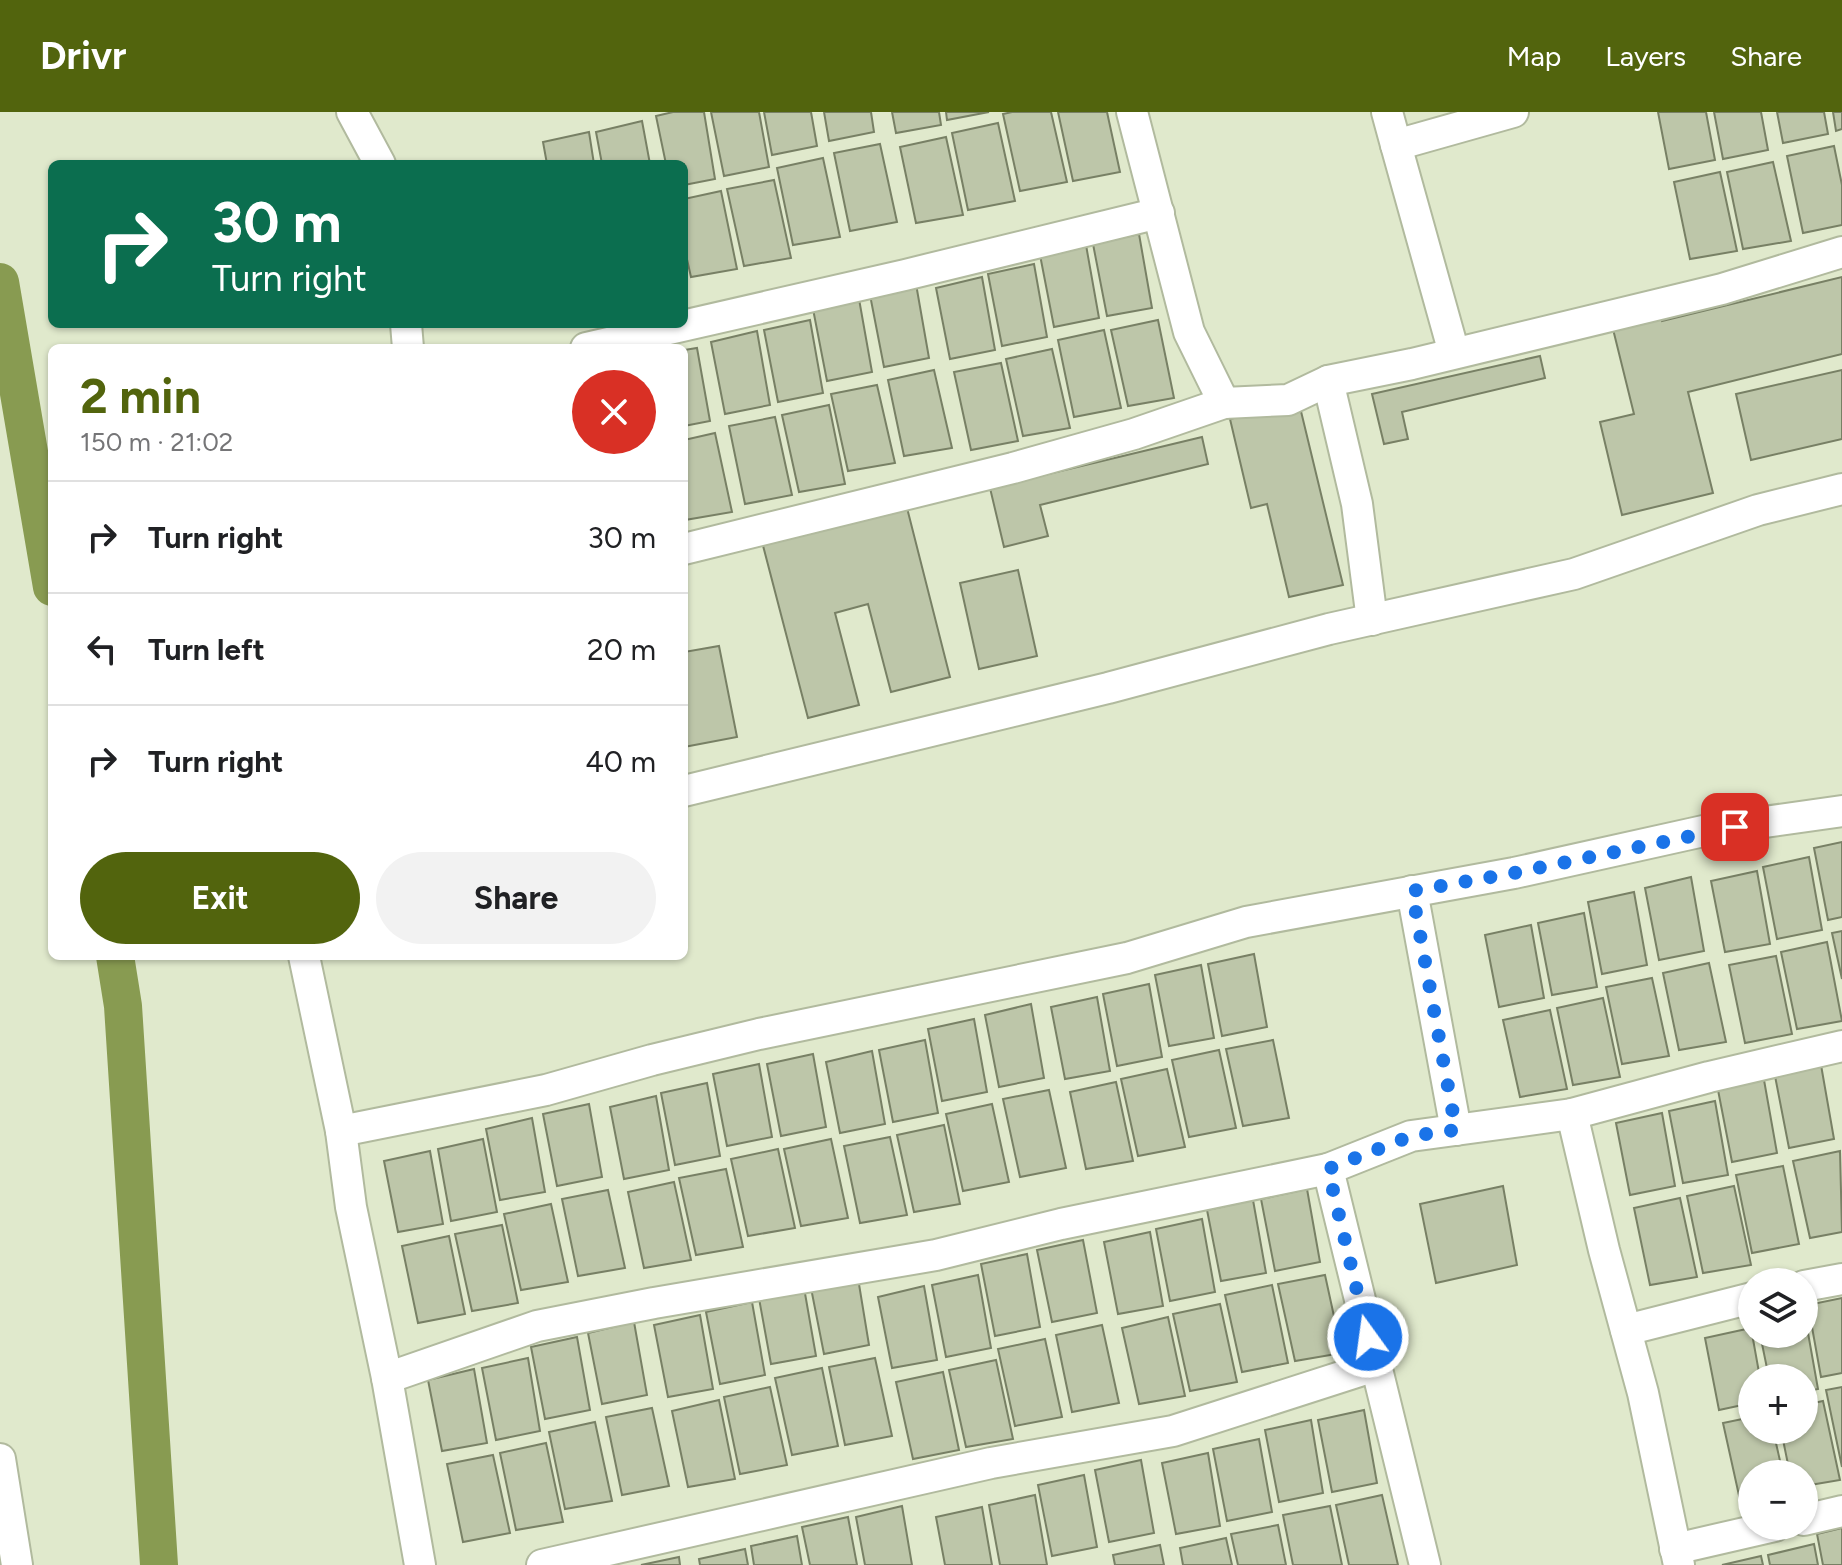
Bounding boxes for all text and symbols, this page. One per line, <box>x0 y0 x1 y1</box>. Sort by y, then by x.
text: Drivr <box>40 33 127 79</box>
text: Map <box>1507 39 1561 73</box>
text: Layers <box>1605 39 1686 73</box>
text: Share <box>1730 39 1802 73</box>
text: 30 m <box>212 189 342 256</box>
icon: right <box>80 192 184 296</box>
text: Turn right <box>212 257 367 300</box>
text: 2 min <box>80 367 201 425</box>
button: close <box>572 370 656 454</box>
text: 150 m · 21:02 <box>80 426 233 458</box>
icon: right <box>80 515 124 559</box>
text: Turn right <box>148 519 283 556</box>
text: 30 m <box>588 519 656 556</box>
icon: left <box>80 627 124 671</box>
text: Turn left <box>148 631 265 668</box>
text: 20 m <box>587 631 656 668</box>
icon: right <box>80 739 124 783</box>
text: Turn right <box>148 743 283 780</box>
text: 40 m <box>585 743 656 780</box>
pin <box>1701 793 1769 861</box>
icon: arrive <box>1713 805 1757 849</box>
button: Exit <box>80 852 360 944</box>
button: Share <box>376 852 656 944</box>
map controls <box>1738 1268 1818 1540</box>
button: layers <box>1738 1268 1818 1348</box>
position arrow <box>1326 1295 1410 1379</box>
button: + <box>1738 1364 1818 1444</box>
button: − <box>1738 1460 1818 1540</box>

